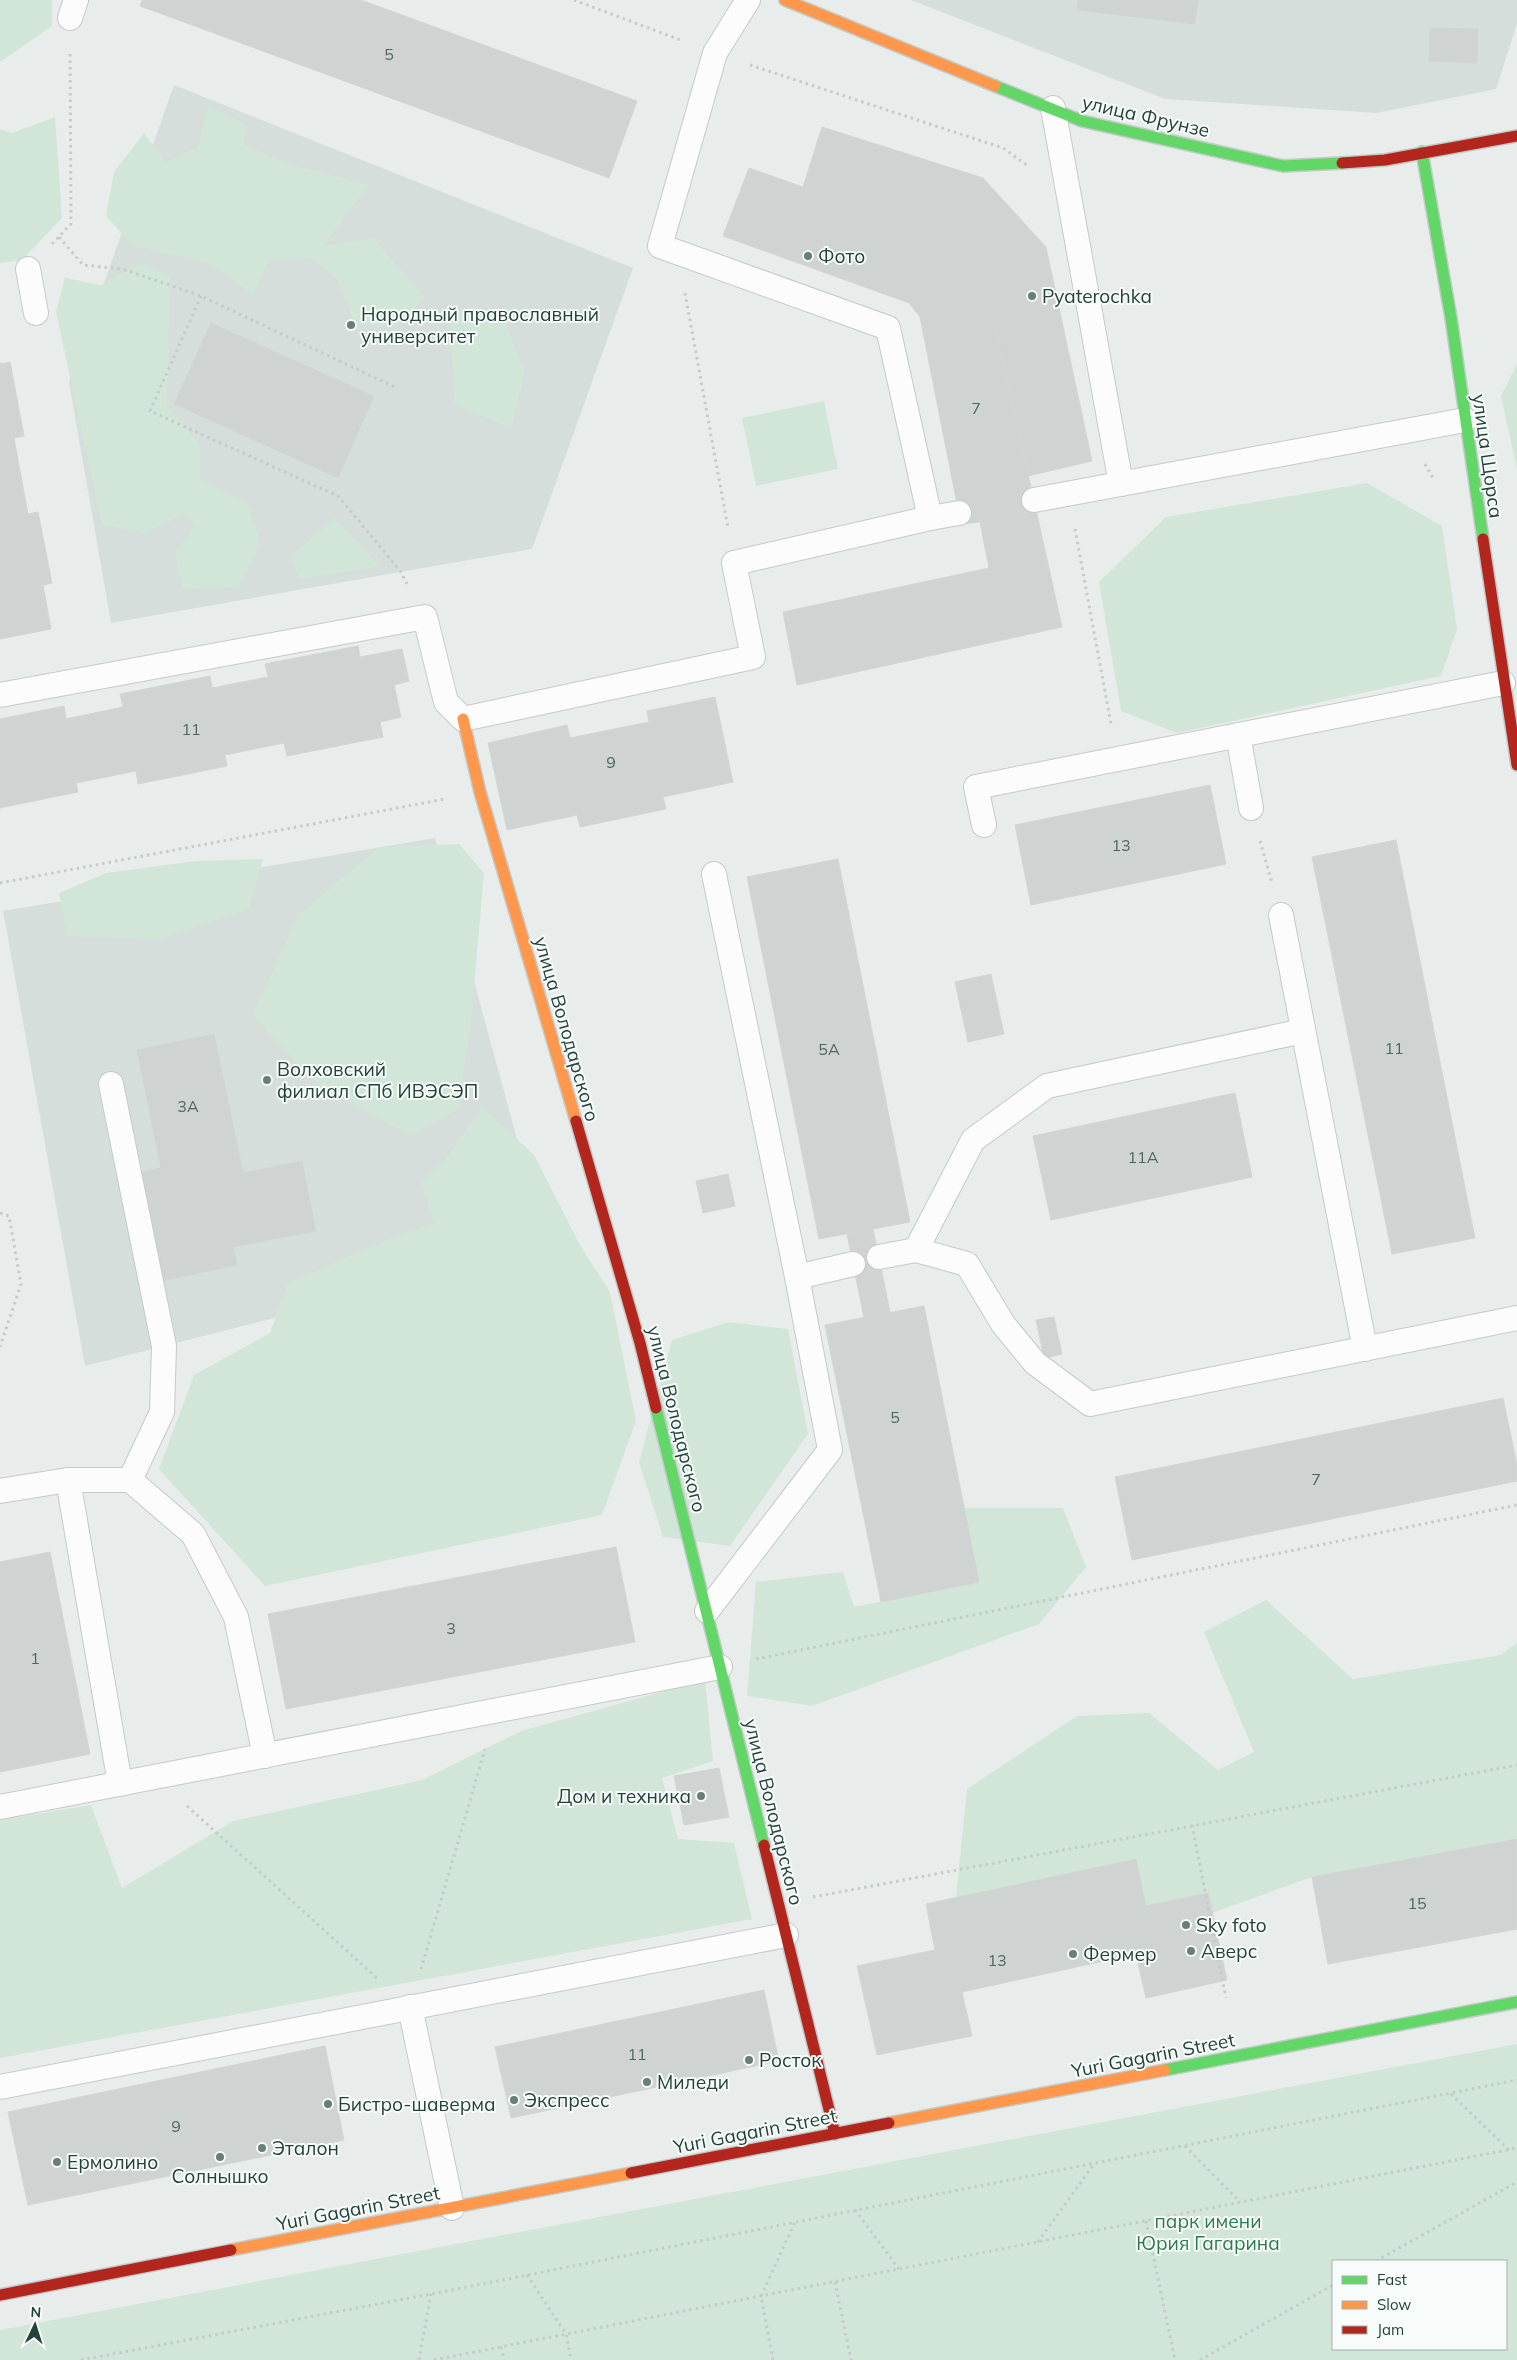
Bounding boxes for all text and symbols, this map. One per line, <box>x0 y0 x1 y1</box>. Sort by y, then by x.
house number: 5 <box>384 44 394 64</box>
street label: улица Фрунзе <box>1080 90 1212 142</box>
place label: Фото <box>818 244 865 268</box>
marker: Фото <box>802 250 814 262</box>
place label: Pyaterochka <box>1042 284 1152 308</box>
marker: Pyaterochka <box>1026 290 1038 302</box>
place label: Народный православный университет <box>361 302 599 348</box>
marker: Народный православный университет <box>345 319 357 331</box>
street label: улица Щорса <box>1467 392 1509 520</box>
house number: 7 <box>971 398 981 418</box>
house number: 11 <box>181 719 201 739</box>
house number: 9 <box>606 752 616 772</box>
house number: 13 <box>1111 835 1131 855</box>
street label: улица Володарского <box>529 934 605 1124</box>
house number: 11 <box>1384 1038 1404 1058</box>
house number: 5А <box>818 1039 840 1059</box>
place label: Волховский филиал СПб ИВЭСЭП <box>277 1057 478 1103</box>
marker: Волховский филиал СПб ИВЭСЭП <box>261 1074 273 1086</box>
house number: 3А <box>177 1096 199 1116</box>
house number: 11А <box>1128 1147 1159 1167</box>
street label: улица Володарского <box>642 1323 712 1515</box>
house number: 5 <box>890 1407 900 1427</box>
house number: 7 <box>1311 1469 1321 1489</box>
house number: 3 <box>446 1618 456 1638</box>
house number: 1 <box>30 1648 40 1668</box>
street label: улица Володарского <box>739 1716 809 1908</box>
place label: Дом и техника <box>557 1784 691 1808</box>
marker: Дом и техника <box>695 1790 707 1802</box>
house number: 15 <box>1407 1893 1427 1913</box>
place label: Sky foto <box>1196 1913 1267 1937</box>
marker: Sky foto <box>1180 1919 1192 1931</box>
place label: Аверс <box>1201 1939 1257 1963</box>
place label: Фермер <box>1083 1942 1157 1966</box>
marker: Аверс <box>1185 1945 1197 1957</box>
marker: Фермер <box>1067 1948 1079 1960</box>
house number: 13 <box>987 1950 1007 1970</box>
street label: Yuri Gagarin Street <box>1068 2027 1237 2083</box>
house number: 11 <box>627 2044 647 2064</box>
place label: Росток <box>759 2048 822 2072</box>
marker: Росток <box>743 2054 755 2066</box>
place label: Миледи <box>657 2070 729 2094</box>
marker: Миледи <box>641 2076 653 2088</box>
place label: Экспресс <box>524 2088 610 2112</box>
place label: Бистро-шаверма <box>338 2092 496 2116</box>
marker: Экспресс <box>508 2094 520 2106</box>
marker: Бистро-шаверма <box>322 2098 334 2110</box>
street label: Yuri Gagarin Street <box>670 2103 839 2159</box>
house number: 9 <box>171 2116 181 2136</box>
place label: Эталон <box>272 2136 339 2160</box>
marker: Эталон <box>256 2142 268 2154</box>
place label: Ермолино <box>67 2150 158 2174</box>
marker: Солнышко <box>214 2151 226 2163</box>
marker: Ермолино <box>51 2156 63 2168</box>
place label: Солнышко <box>171 2164 269 2188</box>
street label: Yuri Gagarin Street <box>273 2180 442 2236</box>
park label: парк имени Юрия Гагарина <box>1136 2209 1280 2255</box>
legend <box>1332 2260 1507 2350</box>
text: Fast <box>1377 2270 1407 2289</box>
text: Slow <box>1377 2295 1411 2314</box>
north arrow <box>10 2300 60 2350</box>
text: N <box>30 2303 42 2321</box>
text: Jam <box>1377 2320 1404 2339</box>

